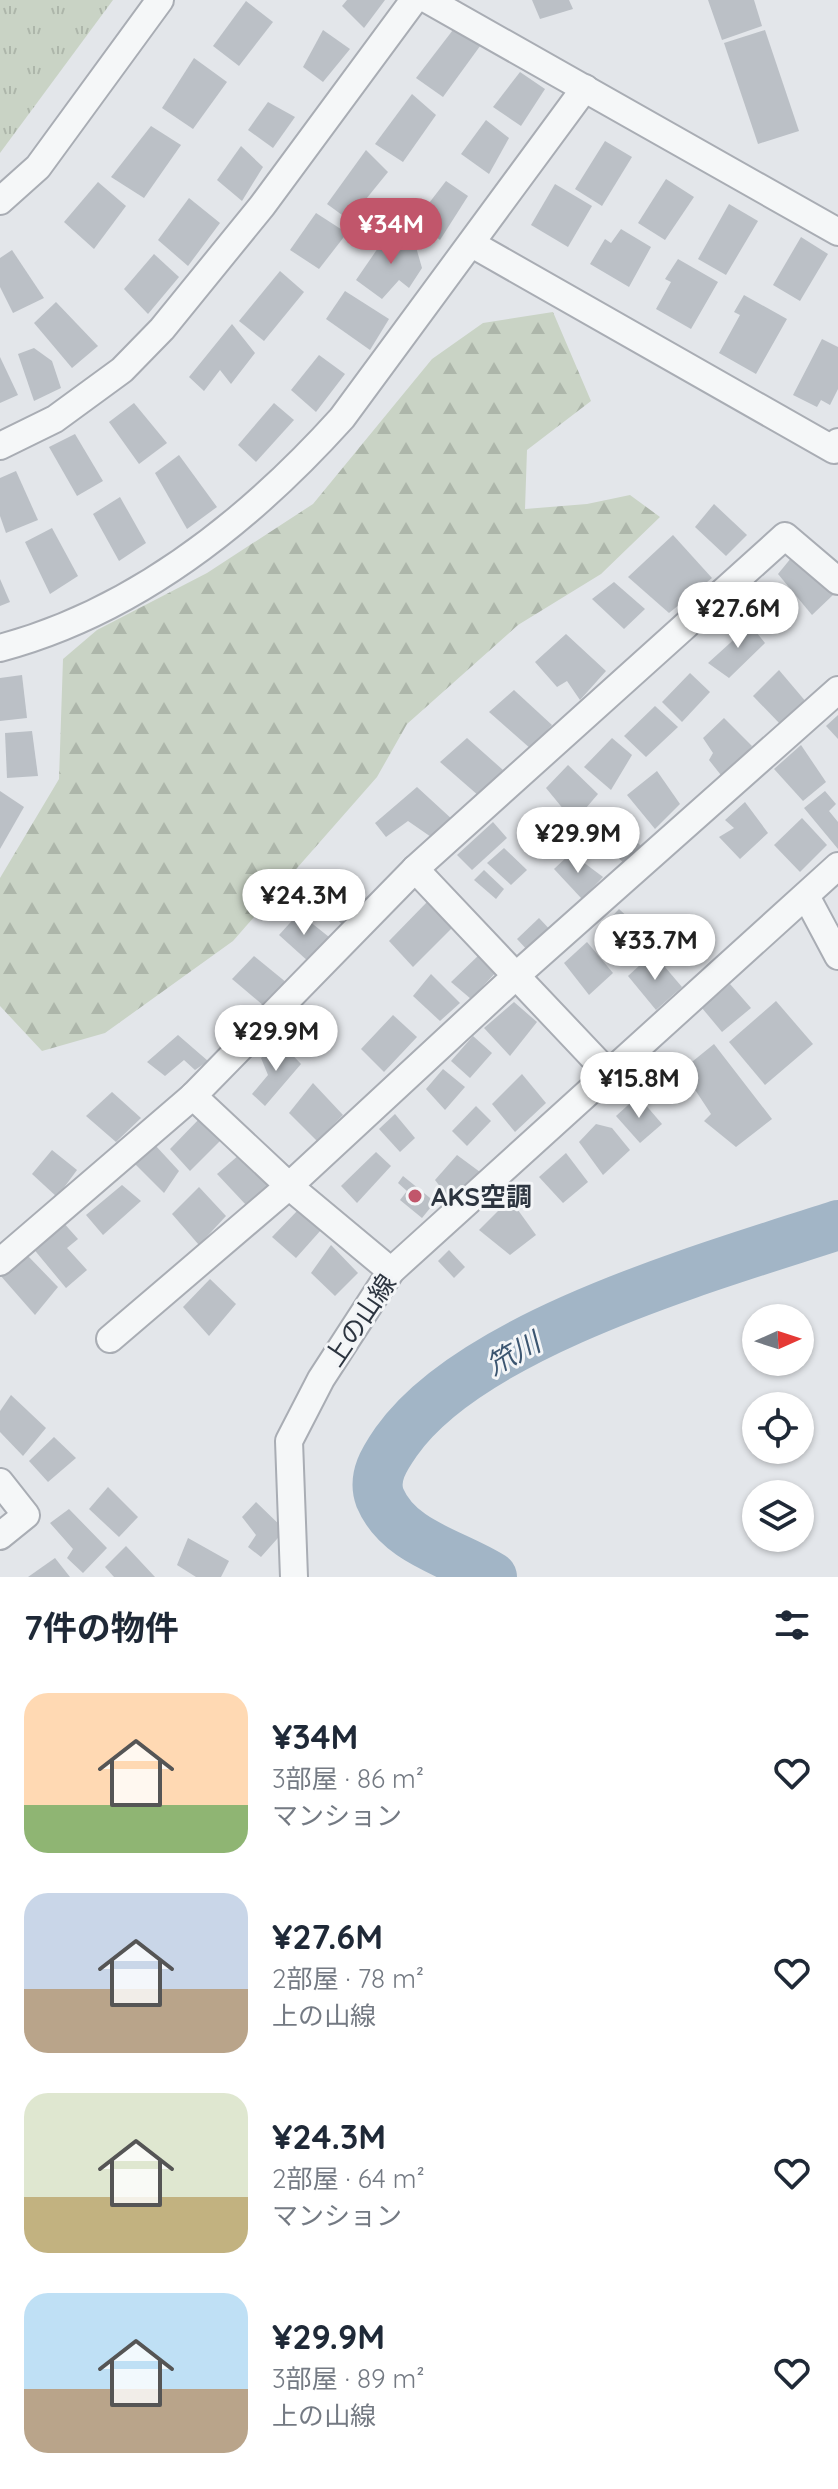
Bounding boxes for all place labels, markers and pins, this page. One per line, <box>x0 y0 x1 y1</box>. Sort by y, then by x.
pin: ¥34M <box>344 198 438 266</box>
pin: ¥27.6M <box>673 582 803 650</box>
pin: ¥29.9M <box>513 807 643 875</box>
pin: ¥24.3M <box>239 869 369 937</box>
pin: ¥33.7M <box>590 914 720 982</box>
pin: ¥29.9M <box>211 1005 341 1073</box>
pin: ¥15.8M <box>574 1052 704 1120</box>
place label: AKS空調 <box>431 1180 532 1213</box>
marker: AKS空調 <box>406 1187 424 1205</box>

